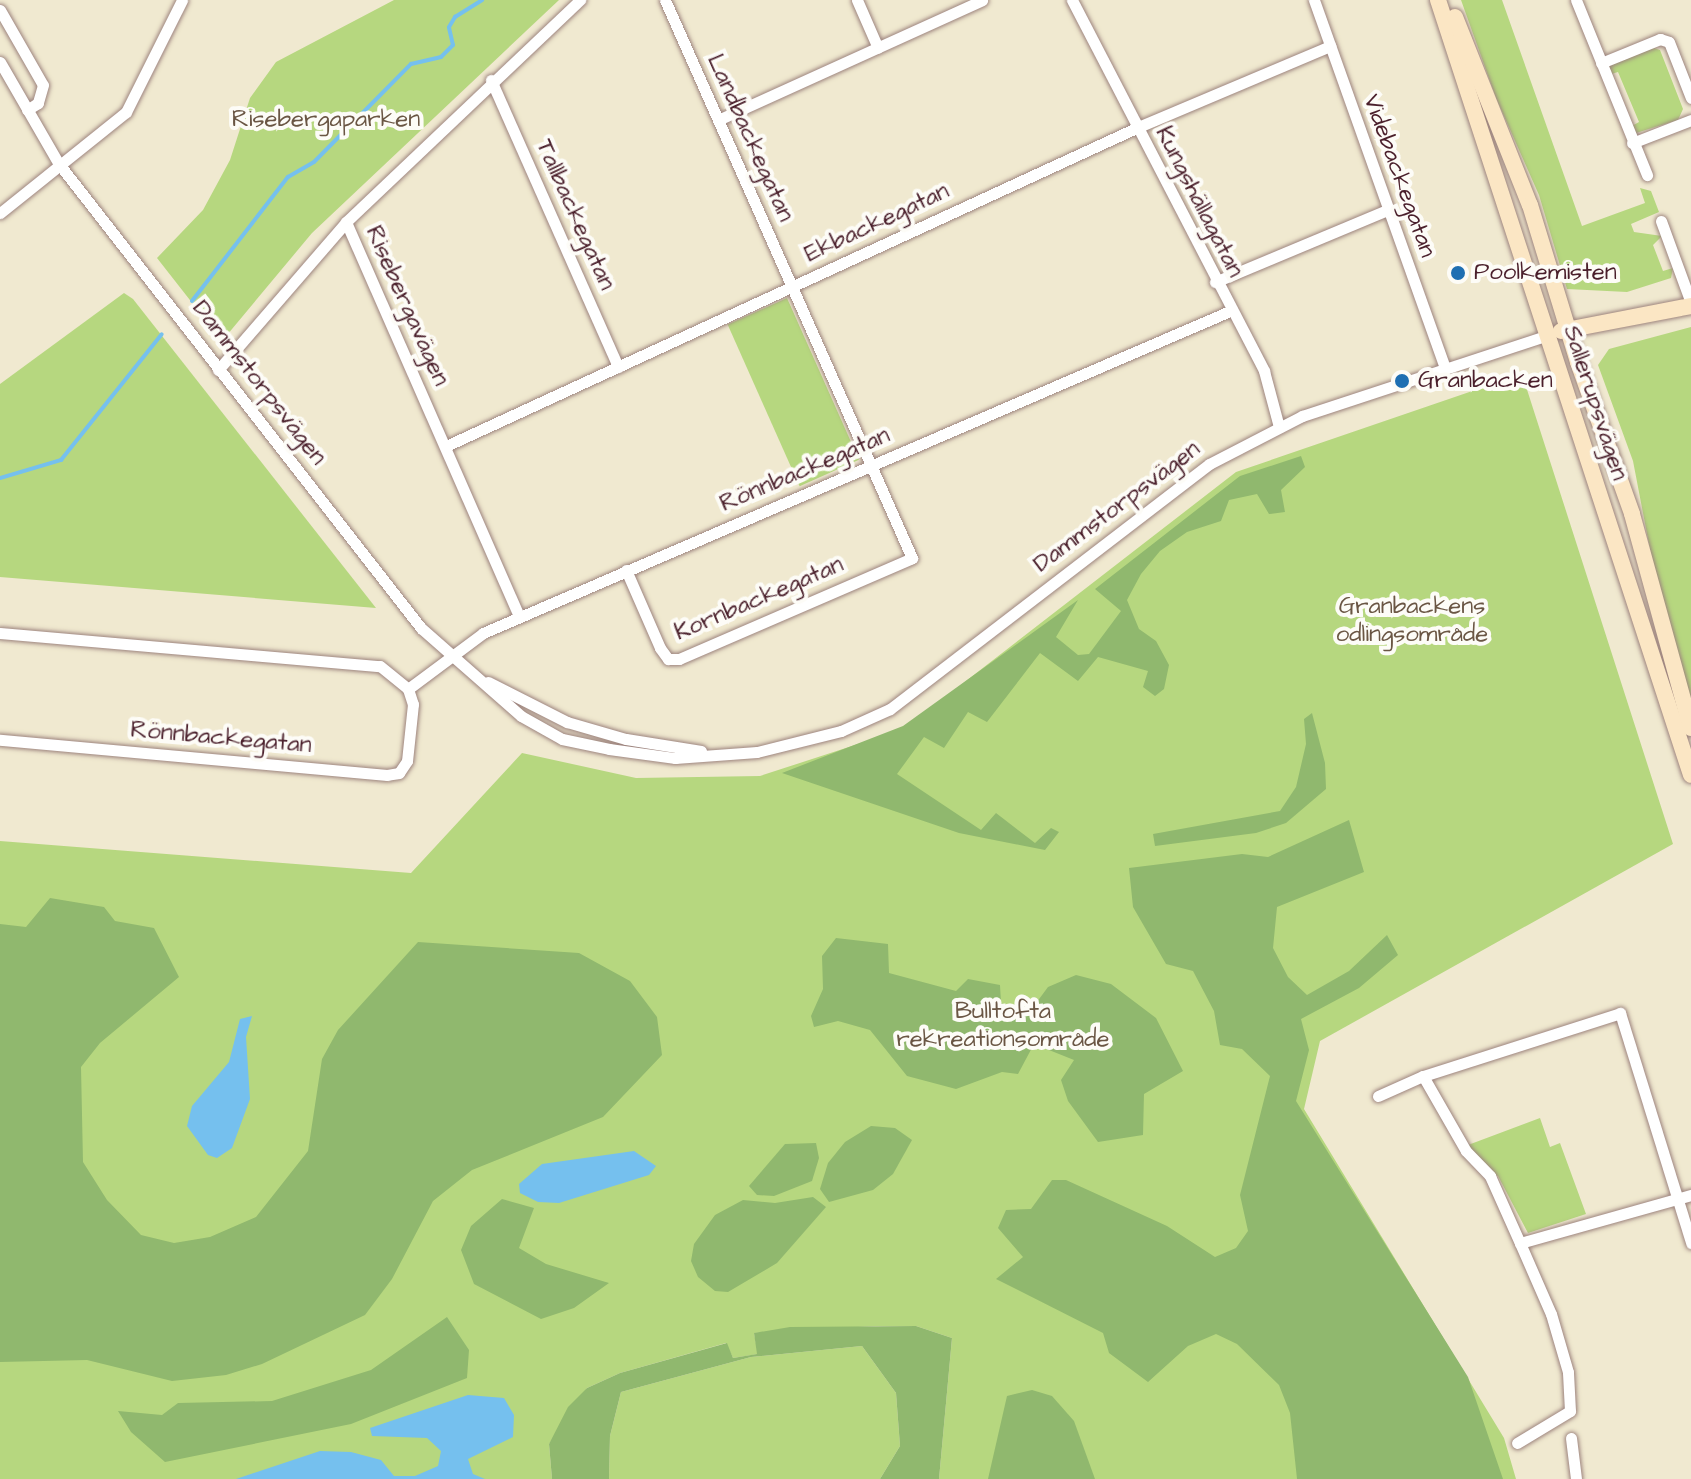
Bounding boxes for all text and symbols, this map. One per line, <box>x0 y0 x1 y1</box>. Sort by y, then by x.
street label: Landbackegatan <box>700 50 800 226</box>
street label: Videbackegatan <box>1356 91 1442 261</box>
park label: Risebergaparken <box>232 106 420 134</box>
street label: Kungshällagatan <box>1149 122 1249 282</box>
street label: Tallbackegatan <box>529 135 621 295</box>
street label: Ekbackegatan <box>800 177 954 269</box>
street label: Risebergavägen <box>359 222 455 390</box>
place label: Poolkemisten <box>1474 259 1617 287</box>
marker: Poolkemisten <box>1449 264 1467 282</box>
street label: Dammstorpsvägen <box>186 295 332 471</box>
street label: Sallerupsvägen <box>1556 322 1634 484</box>
place label: Granbacken <box>1418 367 1553 395</box>
marker: Granbacken <box>1393 372 1411 390</box>
street label: Rönnbackegatan <box>716 421 894 519</box>
street label: Dammstorpsvägen <box>1028 435 1206 579</box>
street label: Kornbackegatan <box>670 551 848 647</box>
park label: Granbackens odlingsområde <box>1336 593 1488 649</box>
street label: Rönnbackegatan <box>129 716 313 760</box>
park label: Bulltofta rekreationsområde <box>896 998 1110 1054</box>

